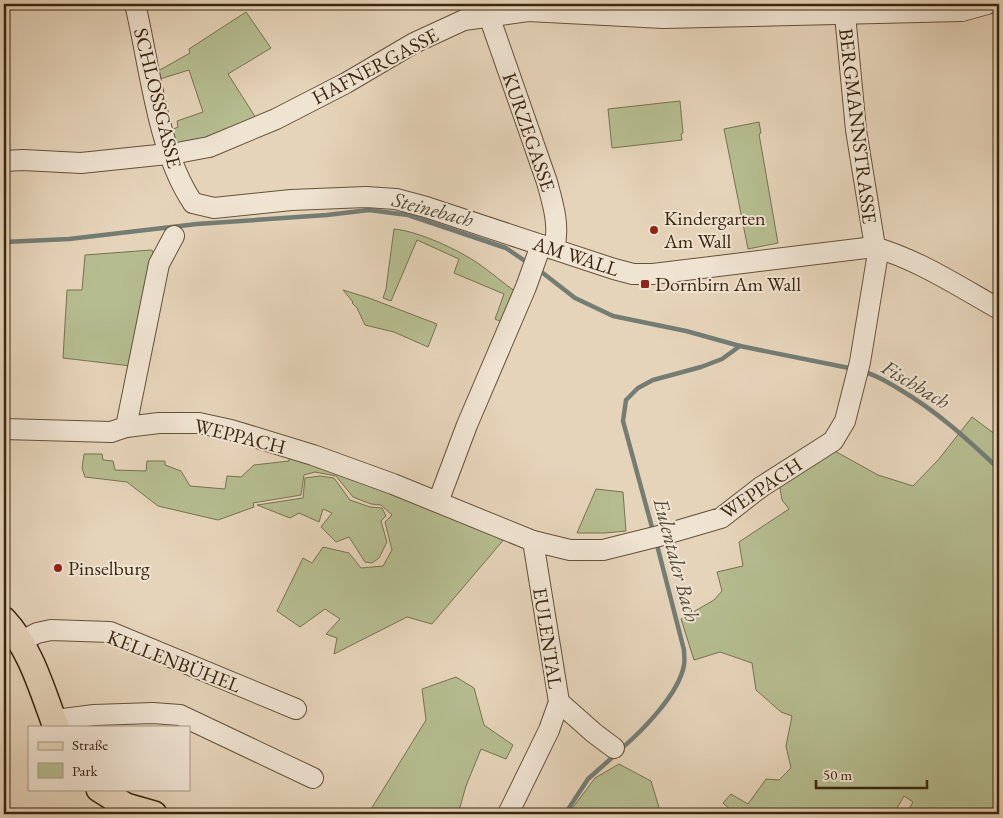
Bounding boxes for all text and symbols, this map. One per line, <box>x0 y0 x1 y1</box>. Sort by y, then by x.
street label: HAFNERGASSE <box>307 22 443 110</box>
street label: SCHLOSSGASSE <box>128 25 188 171</box>
street label: BERGMANNSTRASSE <box>833 27 883 225</box>
street label: KURZEGASSE <box>496 69 562 195</box>
water label: Steinebach <box>389 185 476 233</box>
place label: Kindergarten Am Wall <box>663 205 766 254</box>
marker: Kindergarten Am Wall <box>648 224 660 236</box>
street label: AM WALL <box>529 230 623 282</box>
place label: Dornbirn Am Wall <box>655 271 801 297</box>
marker: Dornbirn Am Wall <box>639 278 651 290</box>
water label: Fischbach <box>876 353 955 415</box>
street label: WEPPACH <box>191 412 289 460</box>
street label: WEPPACH <box>715 451 807 525</box>
water label: Eulentaler Bach <box>647 494 706 625</box>
place label: Pinselburg <box>68 555 150 581</box>
marker: Pinselburg <box>52 562 64 574</box>
street label: EULENTAL <box>527 586 569 691</box>
street label: KELLENBÜHEL <box>104 624 245 699</box>
legend <box>28 726 190 790</box>
text: Straße <box>72 735 108 754</box>
scale bar <box>816 758 927 790</box>
text: Park <box>72 761 99 780</box>
text: 50 m <box>823 765 852 784</box>

